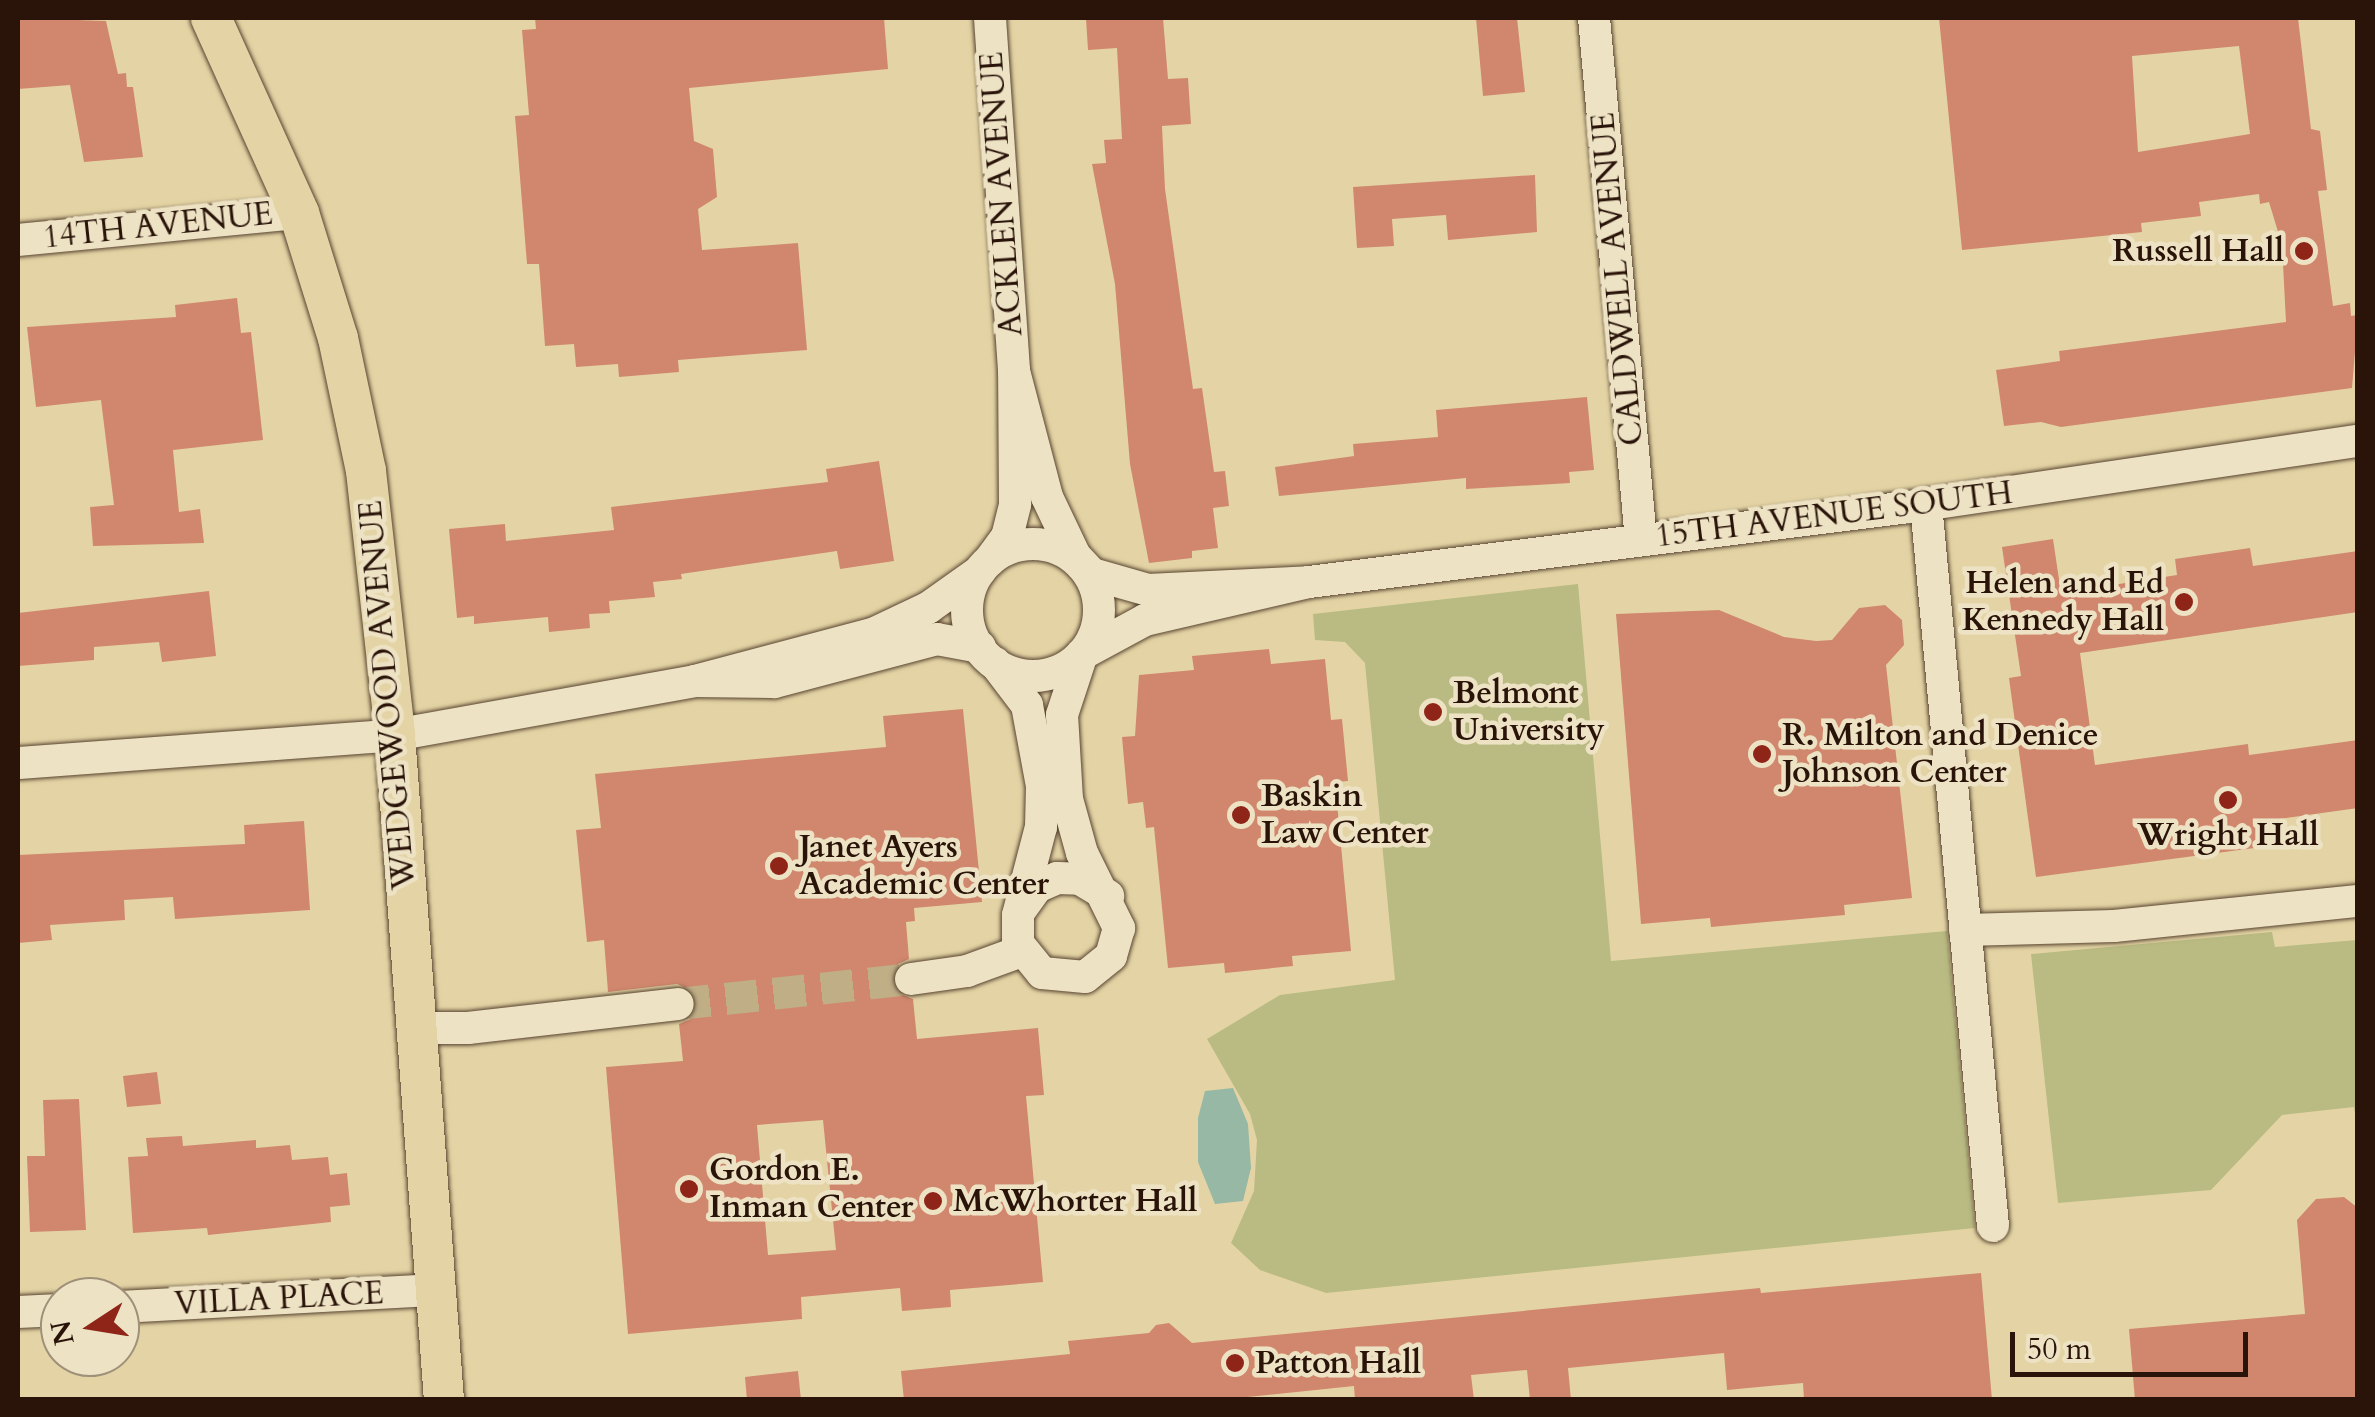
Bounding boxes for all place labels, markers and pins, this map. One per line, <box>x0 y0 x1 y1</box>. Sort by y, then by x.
place label: Russell Hall <box>2112 232 2284 270</box>
marker: Russell Hall <box>2293 240 2315 262</box>
place label: Helen and Ed Kennedy Hall <box>1962 565 2164 640</box>
marker: Helen and Ed Kennedy Hall <box>2173 591 2195 613</box>
place label: Belmont University <box>1453 675 1605 750</box>
marker: Belmont University <box>1422 701 1444 723</box>
place label: R. Milton and Denice Johnson Center <box>1782 717 2099 792</box>
marker: R. Milton and Denice Johnson Center <box>1751 743 1773 765</box>
place label: Baskin Law Center <box>1261 778 1429 853</box>
marker: Wright Hall <box>2217 789 2239 811</box>
marker: Baskin Law Center <box>1230 804 1252 826</box>
place label: Wright Hall <box>2137 816 2319 854</box>
place label: Janet Ayers Academic Center <box>799 829 1049 904</box>
marker: Janet Ayers Academic Center <box>768 855 790 877</box>
place label: Gordon E. Inman Center <box>709 1152 913 1227</box>
marker: Gordon E. Inman Center <box>678 1178 700 1200</box>
place label: McWhorter Hall <box>953 1182 1197 1220</box>
marker: McWhorter Hall <box>922 1190 944 1212</box>
place label: Patton Hall <box>1255 1344 1421 1382</box>
marker: Patton Hall <box>1224 1352 1246 1374</box>

